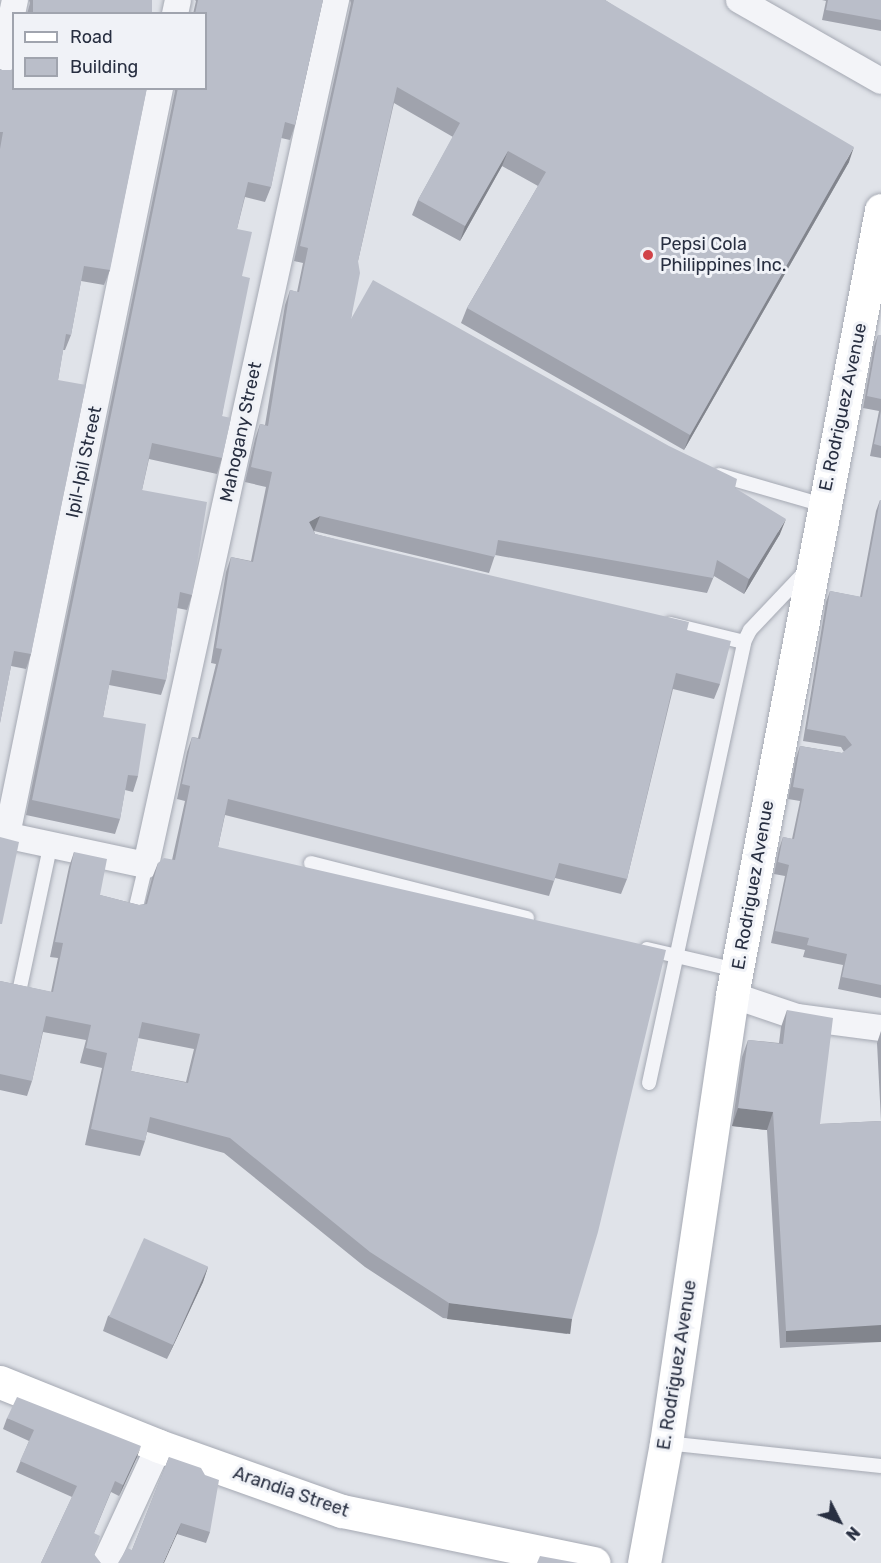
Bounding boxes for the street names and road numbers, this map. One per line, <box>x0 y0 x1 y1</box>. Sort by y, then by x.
street label: E. Rodriguez Avenue <box>815 321 871 493</box>
street label: Mahogany Street <box>216 360 266 504</box>
street label: Ipil-Ipil Street <box>62 404 106 520</box>
street label: E. Rodriguez Avenue <box>727 798 779 972</box>
street label: E. Rodriguez Avenue <box>653 1278 701 1452</box>
street label: Arandia Street <box>230 1462 352 1522</box>

